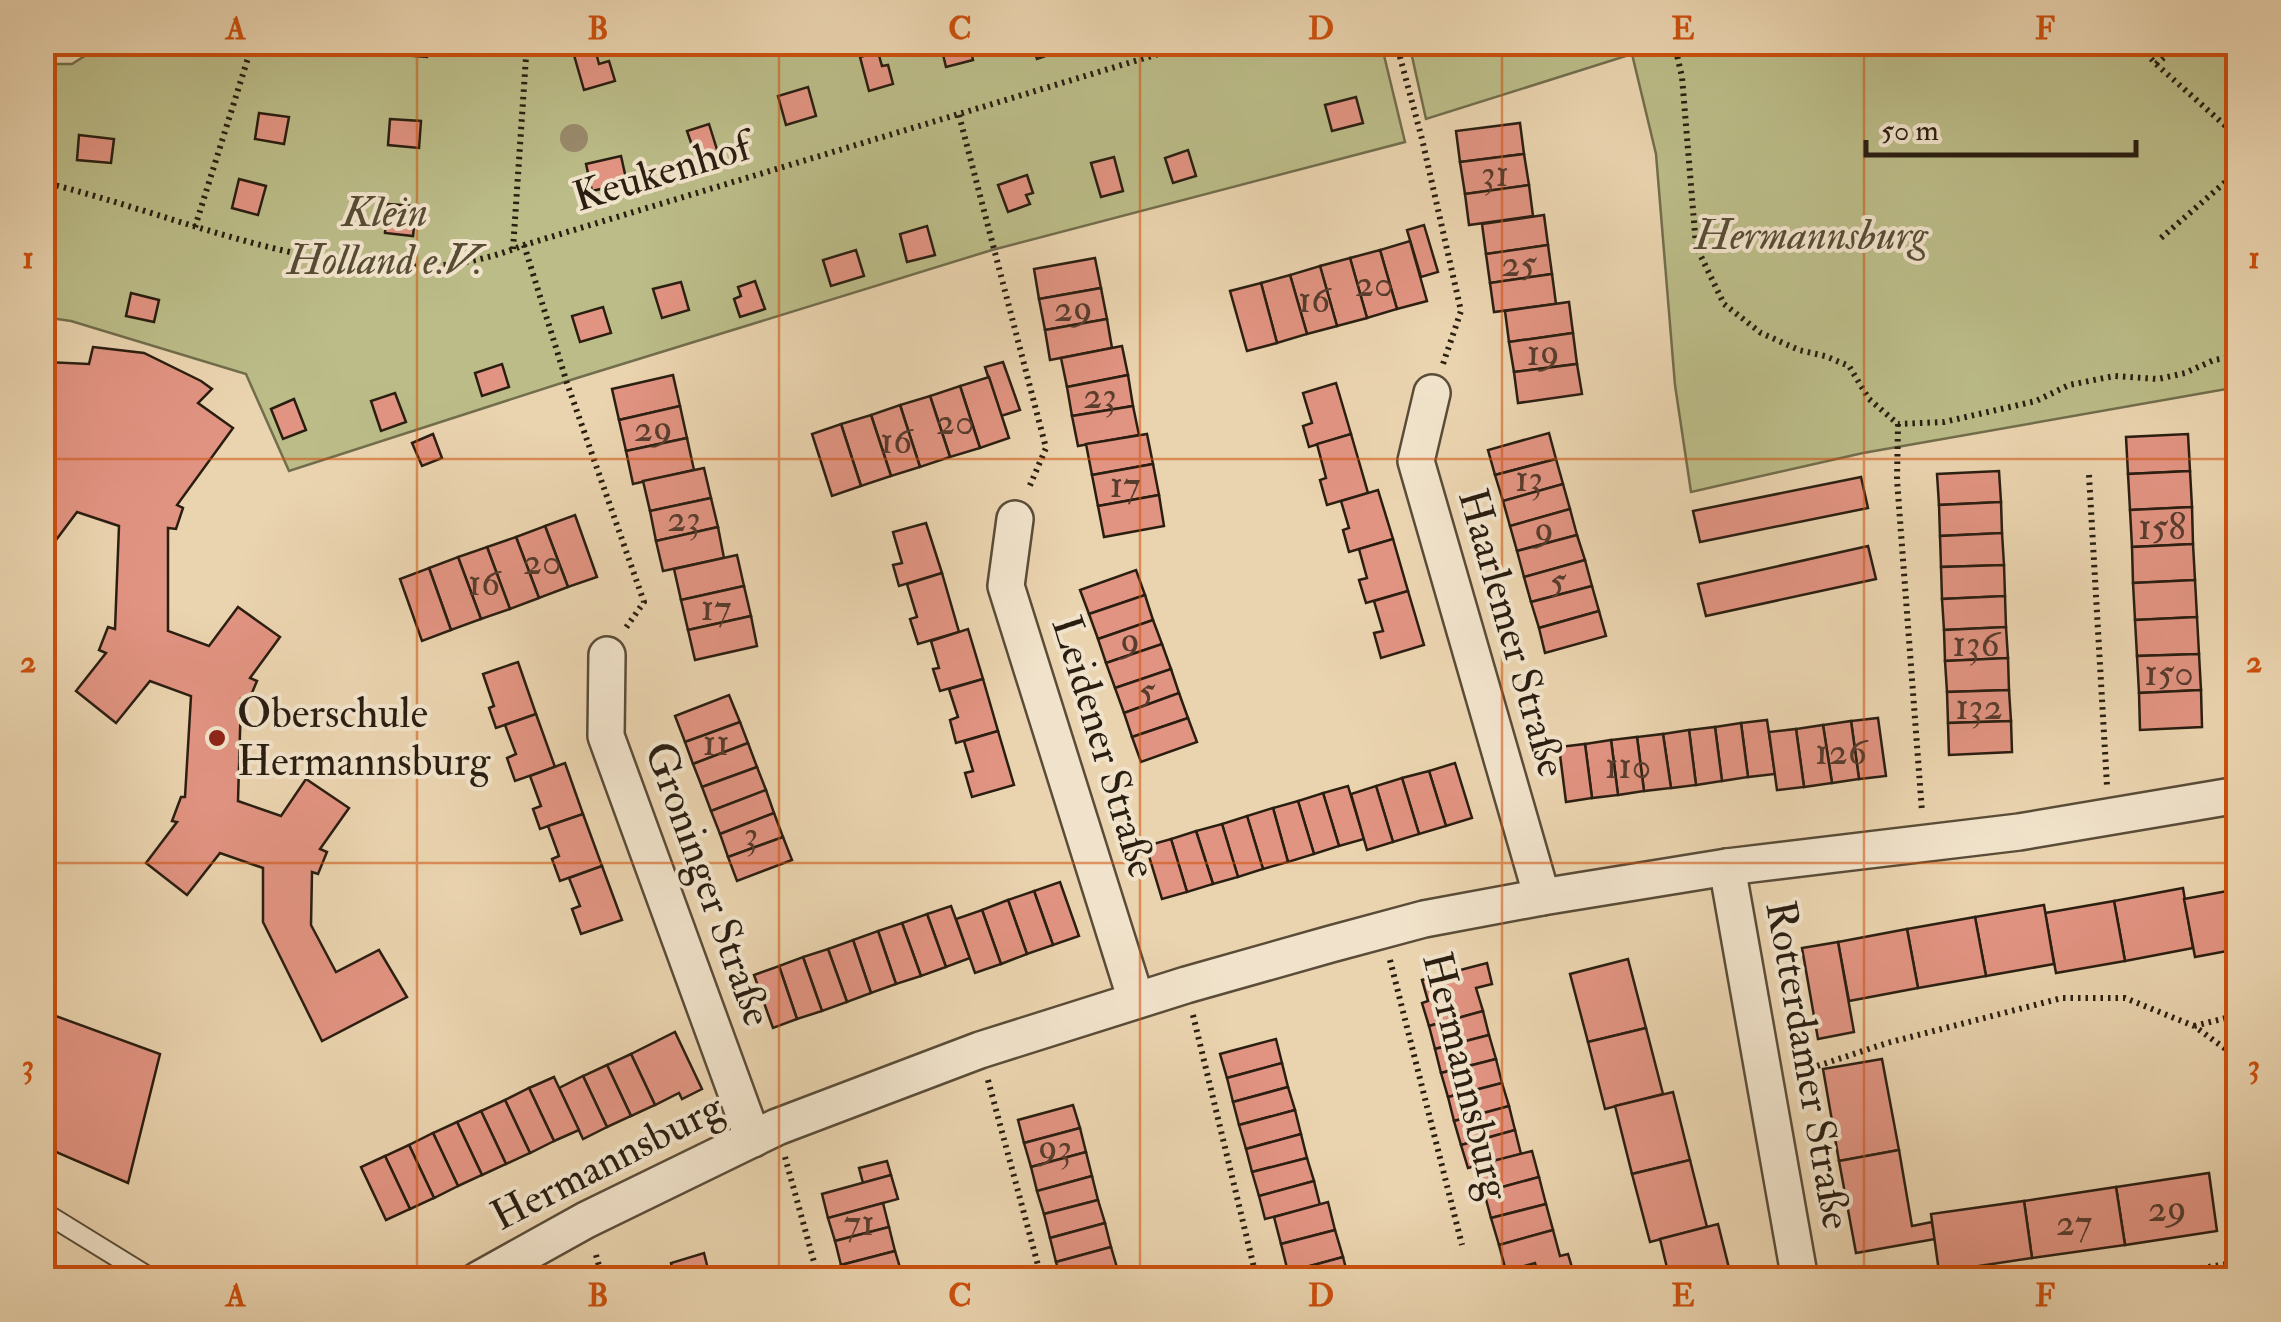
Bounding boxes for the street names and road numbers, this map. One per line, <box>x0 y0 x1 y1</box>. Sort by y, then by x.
street label: Keukenhof <box>567 119 763 224</box>
street label: Haarlemer Straße <box>1446 483 1578 783</box>
street label: Leidener Straße <box>1040 610 1168 884</box>
street label: Groninger Straße <box>633 735 783 1033</box>
street label: Rotterdamer Straße <box>1754 897 1862 1233</box>
street label: Hermannsburg <box>1410 947 1522 1206</box>
street label: Hermannsburg <box>482 1081 733 1243</box>

